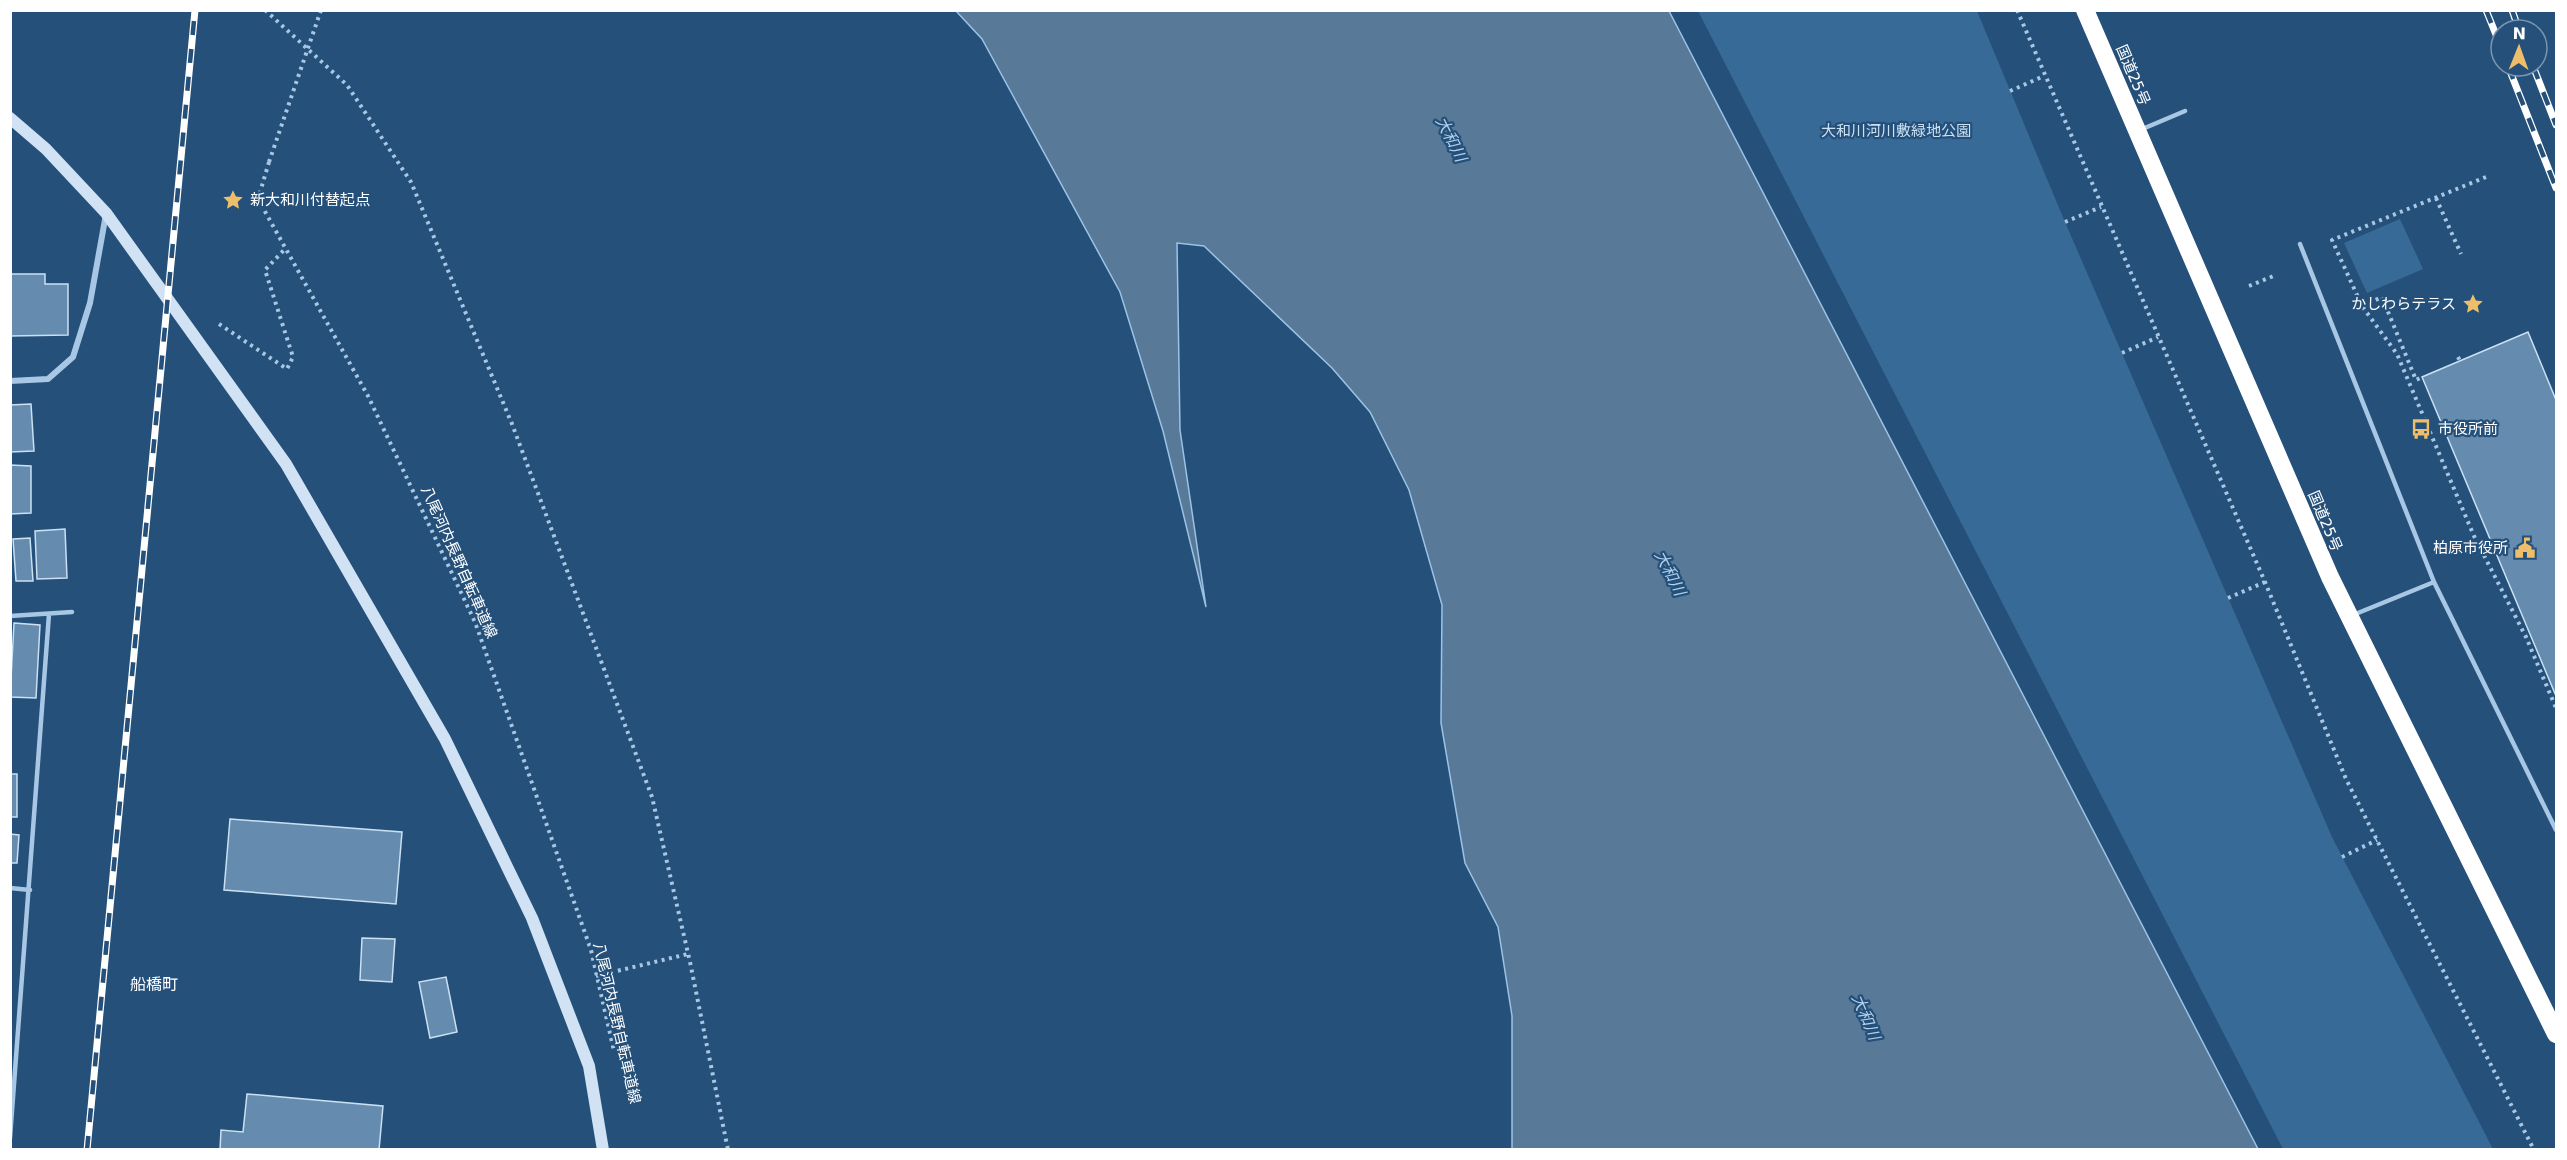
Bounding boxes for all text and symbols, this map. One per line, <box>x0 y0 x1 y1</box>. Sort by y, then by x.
north arrow <box>2489 18 2549 78</box>
text: N <box>2512 24 2526 43</box>
street label: 国道25号 <box>2112 42 2154 108</box>
water label: 大和川 <box>1432 113 1471 166</box>
park label: 大和川河川敷緑地公園 <box>1821 122 1971 140</box>
place icon: 新大和川付替起点 <box>221 188 245 212</box>
place label: 新大和川付替起点 <box>250 191 370 209</box>
place icon: かしわらテラス <box>2461 292 2485 316</box>
place label: かしわらテラス <box>2351 295 2456 313</box>
bus stop icon: 市役所前 <box>2409 417 2433 441</box>
place label: 市役所前 <box>2438 420 2498 438</box>
street label: 八尾河内長野自転車道線 <box>417 483 501 641</box>
street label: 国道25号 <box>2304 488 2346 554</box>
public building icon: 柏原市役所 <box>2513 536 2537 560</box>
place label: 柏原市役所 <box>2433 539 2508 557</box>
water label: 大和川 <box>1651 547 1690 600</box>
street label: 八尾河内長野自転車道線 <box>590 941 644 1105</box>
district label: 船橋町 <box>130 975 178 994</box>
water label: 大和川 <box>1848 991 1885 1045</box>

